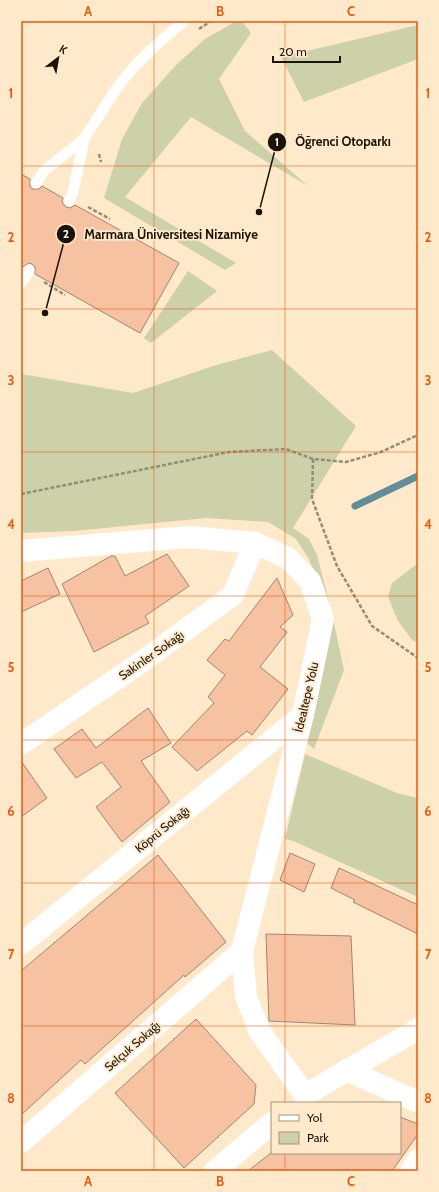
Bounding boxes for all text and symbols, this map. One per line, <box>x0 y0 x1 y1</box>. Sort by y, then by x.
text: A <box>84 3 93 19</box>
text: B <box>216 3 224 19</box>
text: C <box>347 3 355 19</box>
north arrow <box>38 38 78 78</box>
scale bar <box>273 38 340 64</box>
text: K <box>57 42 70 57</box>
text: 20 m <box>279 44 307 59</box>
text: 1 <box>9 85 13 101</box>
text: 1 <box>426 85 430 101</box>
callout: Öğrenci Otoparkı <box>267 129 398 154</box>
text: Öğrenci Otoparkı <box>295 133 391 149</box>
text: 1 <box>275 134 279 149</box>
callout: Marmara Üniversitesi Nizamiye <box>56 222 266 247</box>
text: 2 <box>63 226 69 241</box>
text: Marmara Üniversitesi Nizamiye <box>84 226 258 242</box>
text: 2 <box>8 229 15 245</box>
text: 2 <box>425 229 432 245</box>
text: 3 <box>7 372 15 388</box>
text: 3 <box>424 372 432 388</box>
text: 4 <box>7 516 15 532</box>
text: 4 <box>424 516 432 532</box>
street label: Sakinler Sokağı <box>116 627 186 683</box>
text: 5 <box>8 659 15 675</box>
text: 5 <box>425 659 432 675</box>
street label: İdealtepe Yolu <box>291 660 321 734</box>
text: 6 <box>7 803 15 819</box>
street label: Köprü Sokağı <box>132 803 192 855</box>
text: 6 <box>424 803 432 819</box>
text: 7 <box>8 946 15 962</box>
text: 7 <box>425 946 432 962</box>
street label: Selçuk Sokağı <box>101 1018 163 1074</box>
text: 8 <box>7 1090 15 1106</box>
text: 8 <box>424 1090 432 1106</box>
legend <box>271 1102 401 1154</box>
text: Yol <box>306 1110 322 1125</box>
text: Park <box>307 1130 329 1145</box>
text: A <box>84 1173 93 1189</box>
text: B <box>216 1173 224 1189</box>
text: C <box>347 1173 355 1189</box>

